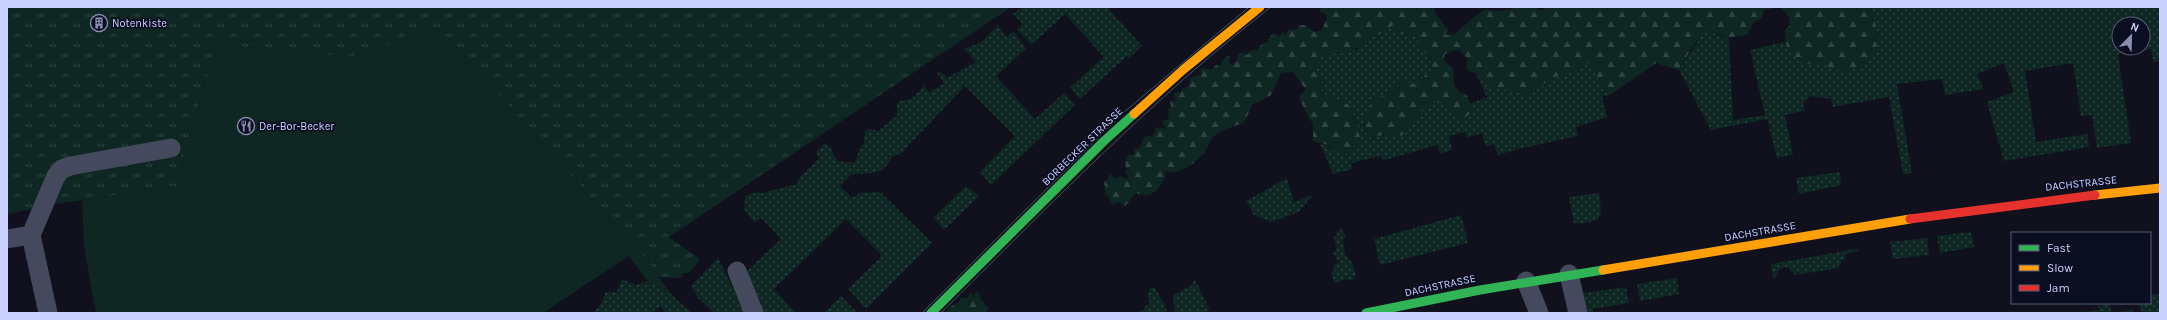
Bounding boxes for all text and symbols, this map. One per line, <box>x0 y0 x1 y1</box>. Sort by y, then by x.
building icon: Notenkiste <box>89 13 109 33</box>
north arrow <box>2111 16 2151 56</box>
place label: Notenkiste <box>112 17 167 30</box>
text: N <box>2129 20 2141 35</box>
street label: BORBECKER STRASSE <box>1039 104 1125 188</box>
restaurant icon: Der-Bor-Becker <box>236 116 256 136</box>
place label: Der-Bor-Becker <box>259 120 334 133</box>
street label: DACHSTRASSE <box>2044 173 2118 194</box>
street label: DACHSTRASSE <box>1723 219 1797 244</box>
legend <box>2011 232 2151 304</box>
text: Fast <box>2047 241 2071 255</box>
text: Slow <box>2047 261 2073 275</box>
street label: DACHSTRASSE <box>1403 272 1477 299</box>
text: Jam <box>2047 281 2070 295</box>

